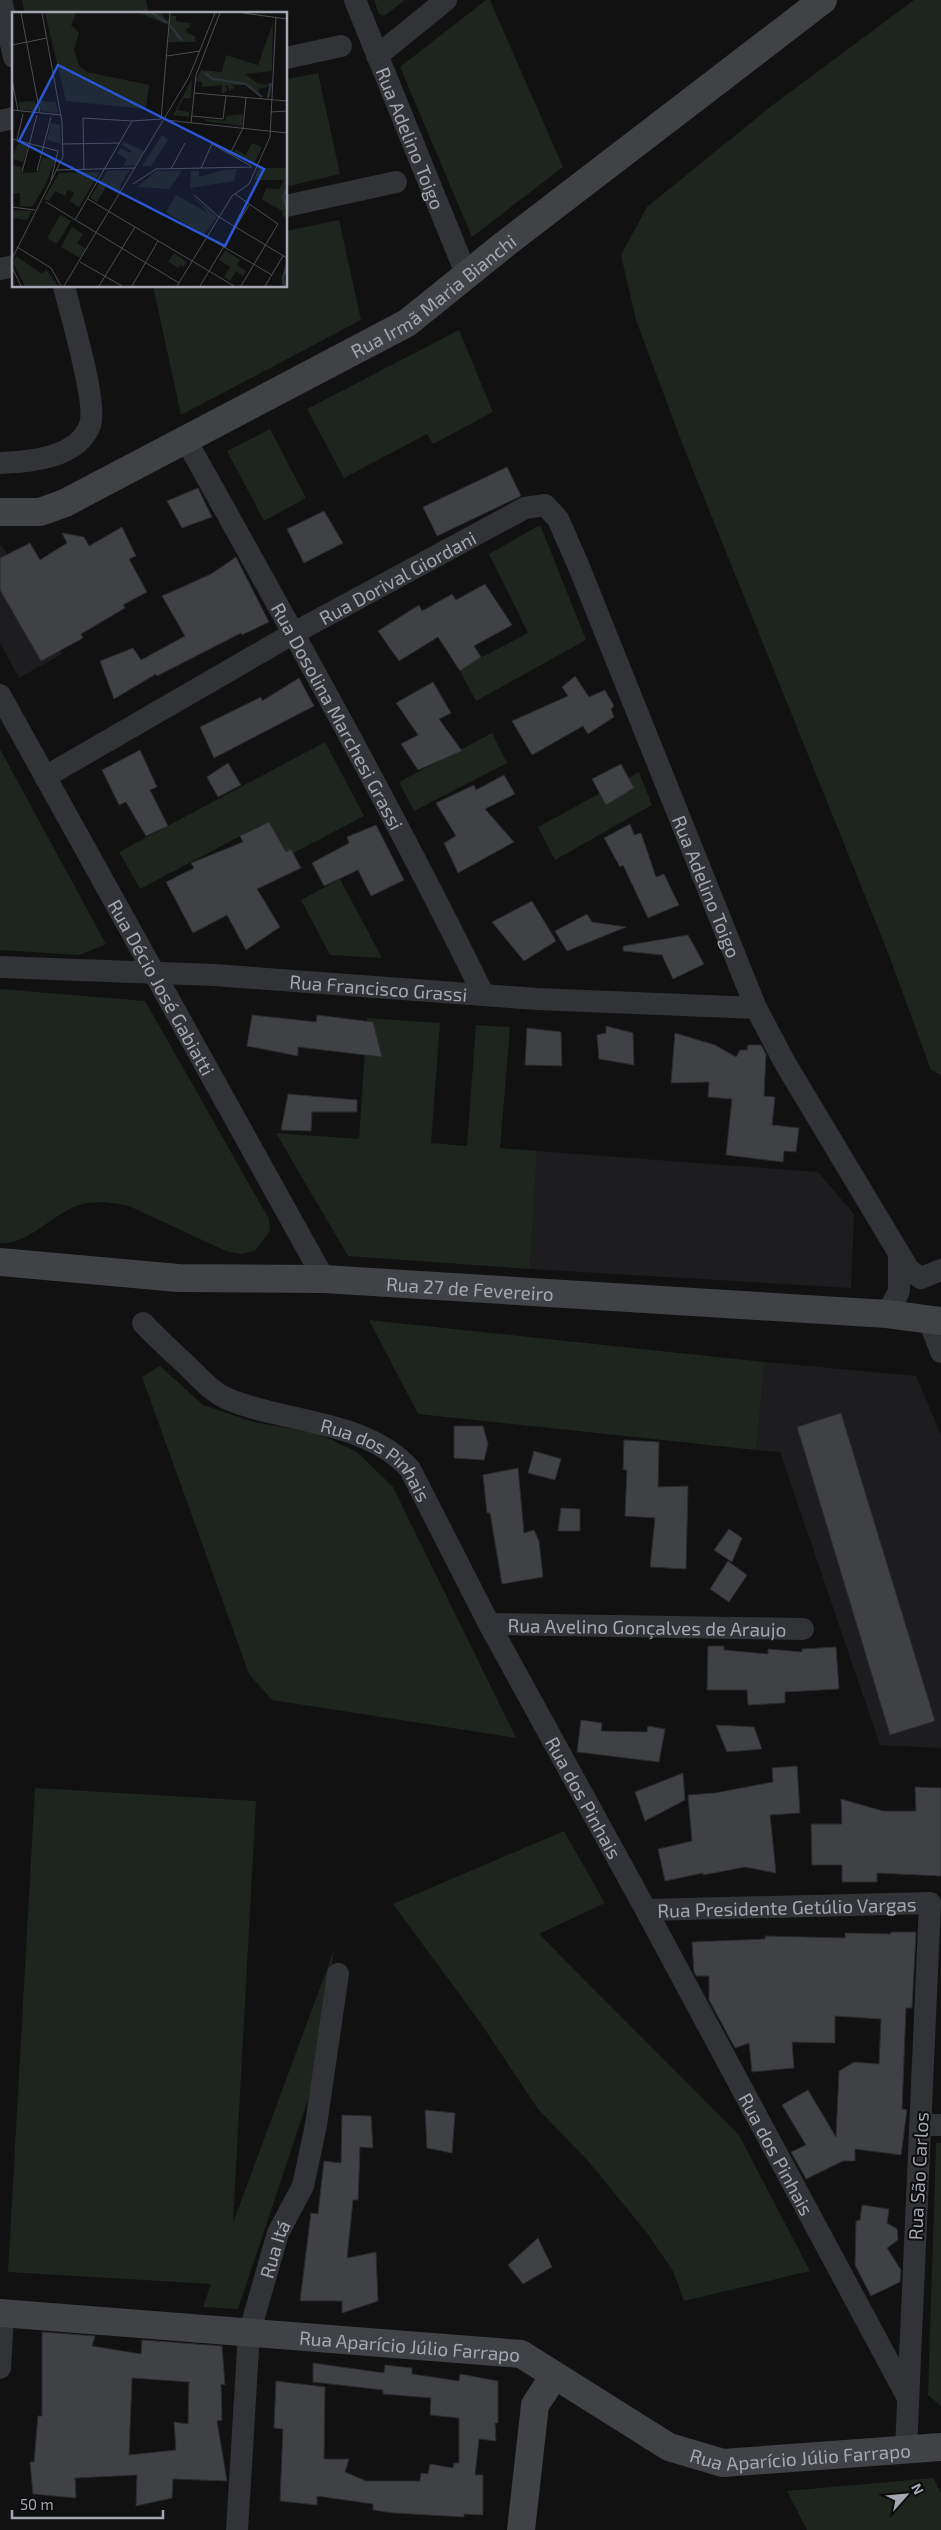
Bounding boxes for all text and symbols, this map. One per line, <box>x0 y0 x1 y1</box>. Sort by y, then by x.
inset map <box>12 12 288 288</box>
street label: Rua Adelino Toigo <box>372 64 450 213</box>
street label: Rua Irmã Maria Bianchi <box>347 229 520 362</box>
street label: Rua Dorival Giordani <box>315 525 480 629</box>
street label: Rua Dosolina Marchesi Grassi <box>267 598 409 833</box>
street label: Rua Adelino Toigo <box>668 812 746 961</box>
street label: Rua Décio José Gabiatti <box>104 895 220 1079</box>
street label: Rua Francisco Grassi <box>289 969 468 1005</box>
street label: Rua 27 de Fevereiro <box>385 1271 555 1305</box>
street label: Rua dos Pinhais <box>318 1413 436 1505</box>
street label: Rua Avelino Gonçalves de Araujo <box>507 1613 787 1640</box>
street label: Rua dos Pinhais <box>541 1732 627 1862</box>
street label: Rua Presidente Getúlio Vargas <box>657 1892 917 1921</box>
street label: Rua dos Pinhais <box>735 2088 819 2219</box>
street label: Rua São Carlos <box>903 2111 933 2241</box>
street label: Rua Itá <box>254 2216 295 2281</box>
street label: Rua Aparício Júlio Farrapo <box>298 2325 521 2365</box>
street label: Rua Aparício Júlio Farrapo <box>688 2438 911 2475</box>
north arrow <box>881 2470 931 2520</box>
text: N <box>908 2481 928 2497</box>
scale bar <box>12 2488 164 2520</box>
text: 50 m <box>20 2495 54 2513</box>

